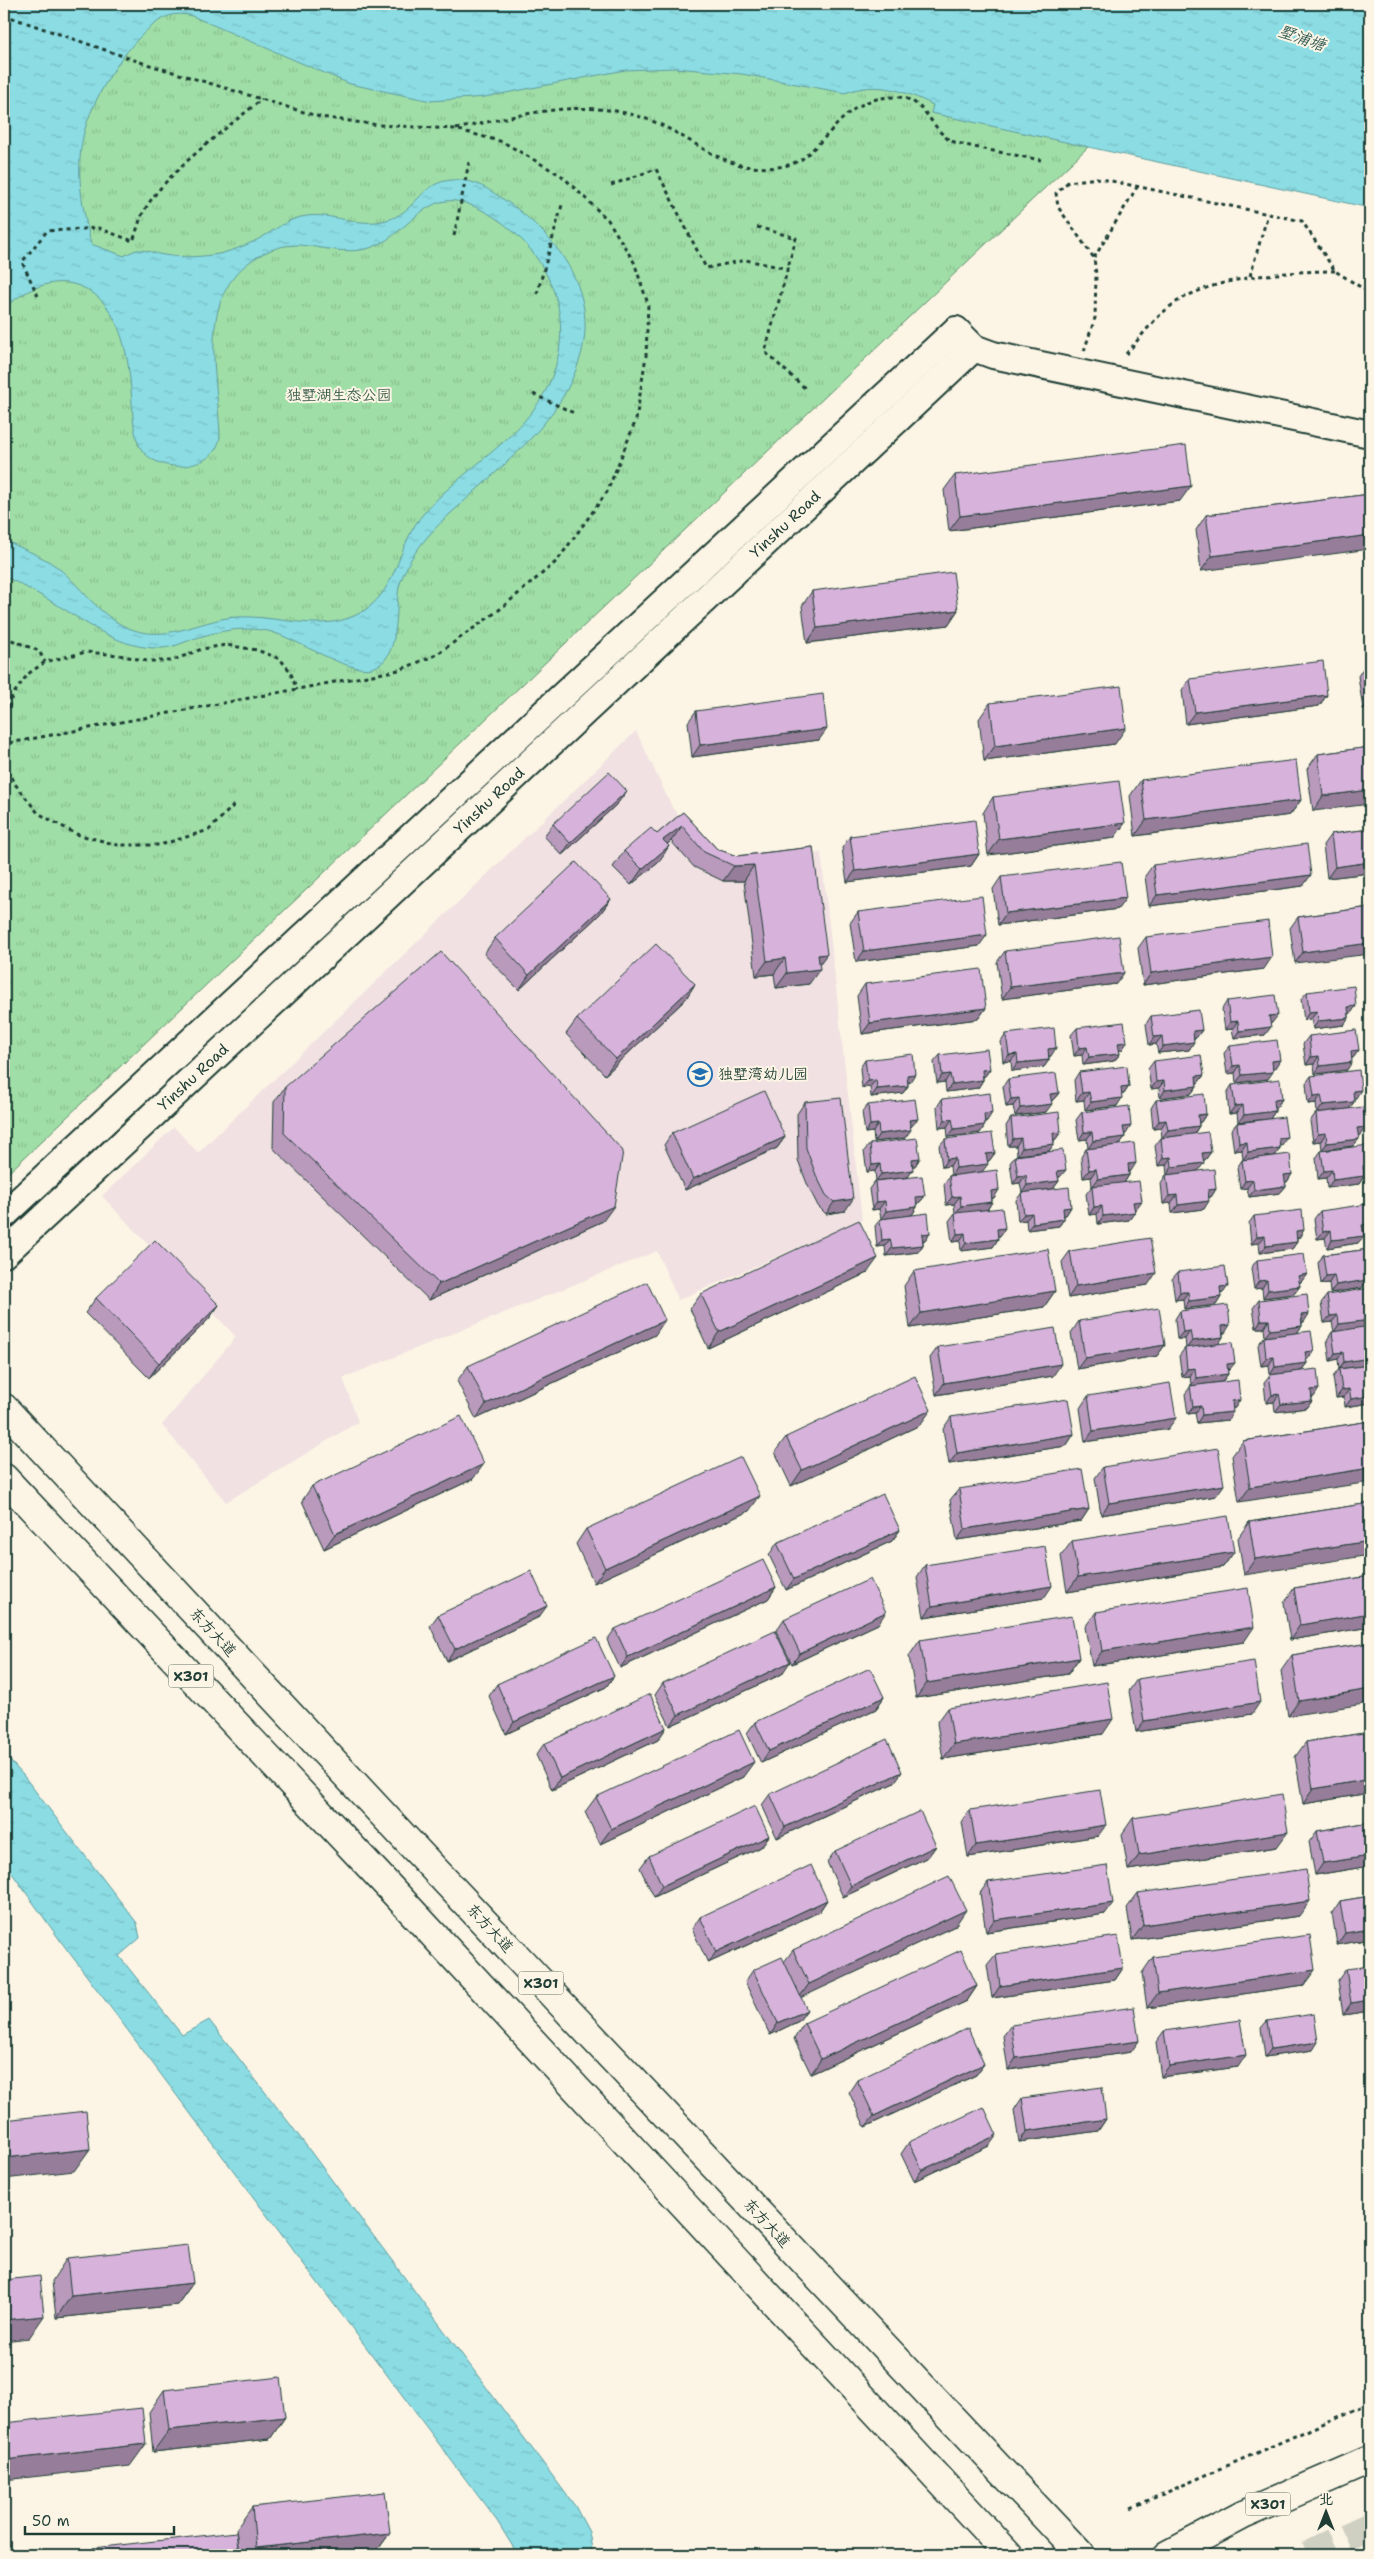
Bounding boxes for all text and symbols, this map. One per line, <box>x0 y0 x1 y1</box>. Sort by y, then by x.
water label: 墅浦塘 <box>1276 20 1330 56</box>
park label: 独墅湖生态公园 <box>286 385 392 405</box>
street label: Yinshu Road <box>746 486 825 562</box>
street label: Yinshu Road <box>450 762 529 839</box>
street label: Yinshu Road <box>154 1039 233 1115</box>
school or university icon: 独墅湾幼儿园 <box>687 1061 713 1087</box>
place label: 独墅湾幼儿园 <box>718 1064 808 1084</box>
street label: 东方大道 <box>185 1603 241 1661</box>
road number: X301 <box>168 1664 214 1688</box>
street label: 东方大道 <box>462 1899 518 1957</box>
road number: X301 <box>518 1972 564 1995</box>
street label: 东方大道 <box>739 2194 795 2252</box>
north arrow <box>1302 2486 1352 2536</box>
text: 北 <box>1319 2490 1333 2508</box>
road number: X301 <box>1246 2492 1290 2516</box>
scale bar <box>25 2504 174 2536</box>
text: 50 m <box>32 2511 70 2531</box>

